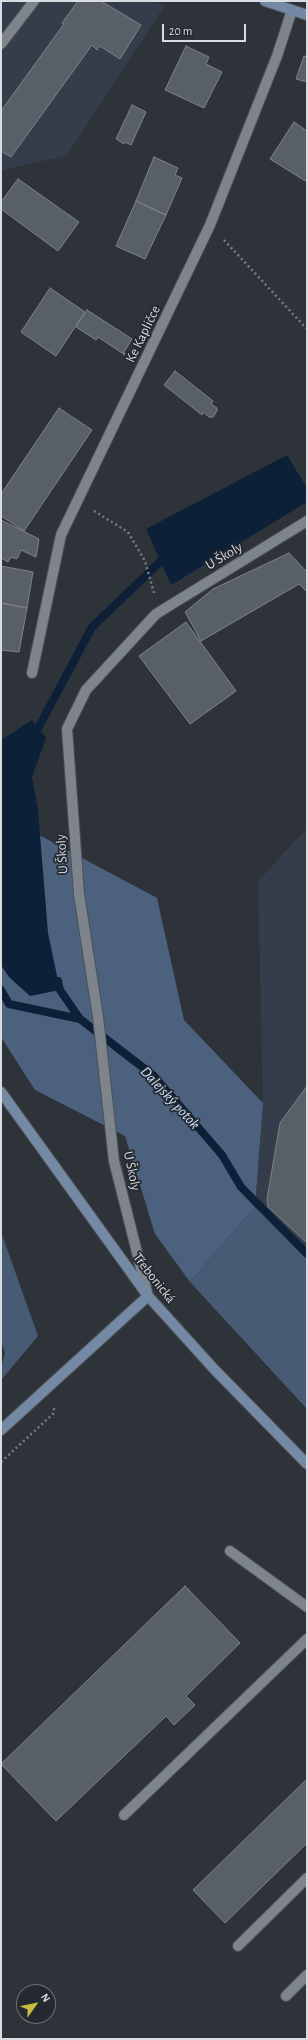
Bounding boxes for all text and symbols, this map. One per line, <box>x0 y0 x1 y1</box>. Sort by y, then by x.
scale bar <box>164 16 248 42</box>
text: 20 m <box>169 25 192 37</box>
street label: Ke Kapličce <box>122 303 164 365</box>
street label: U Školy <box>203 538 245 574</box>
street label: U Školy <box>52 833 72 875</box>
water label: Dalejský potok <box>136 1063 204 1133</box>
street label: U Školy <box>120 1150 144 1192</box>
street label: Třebonická <box>129 1249 179 1307</box>
north arrow <box>16 1984 56 2024</box>
text: N <box>39 1992 52 2004</box>

